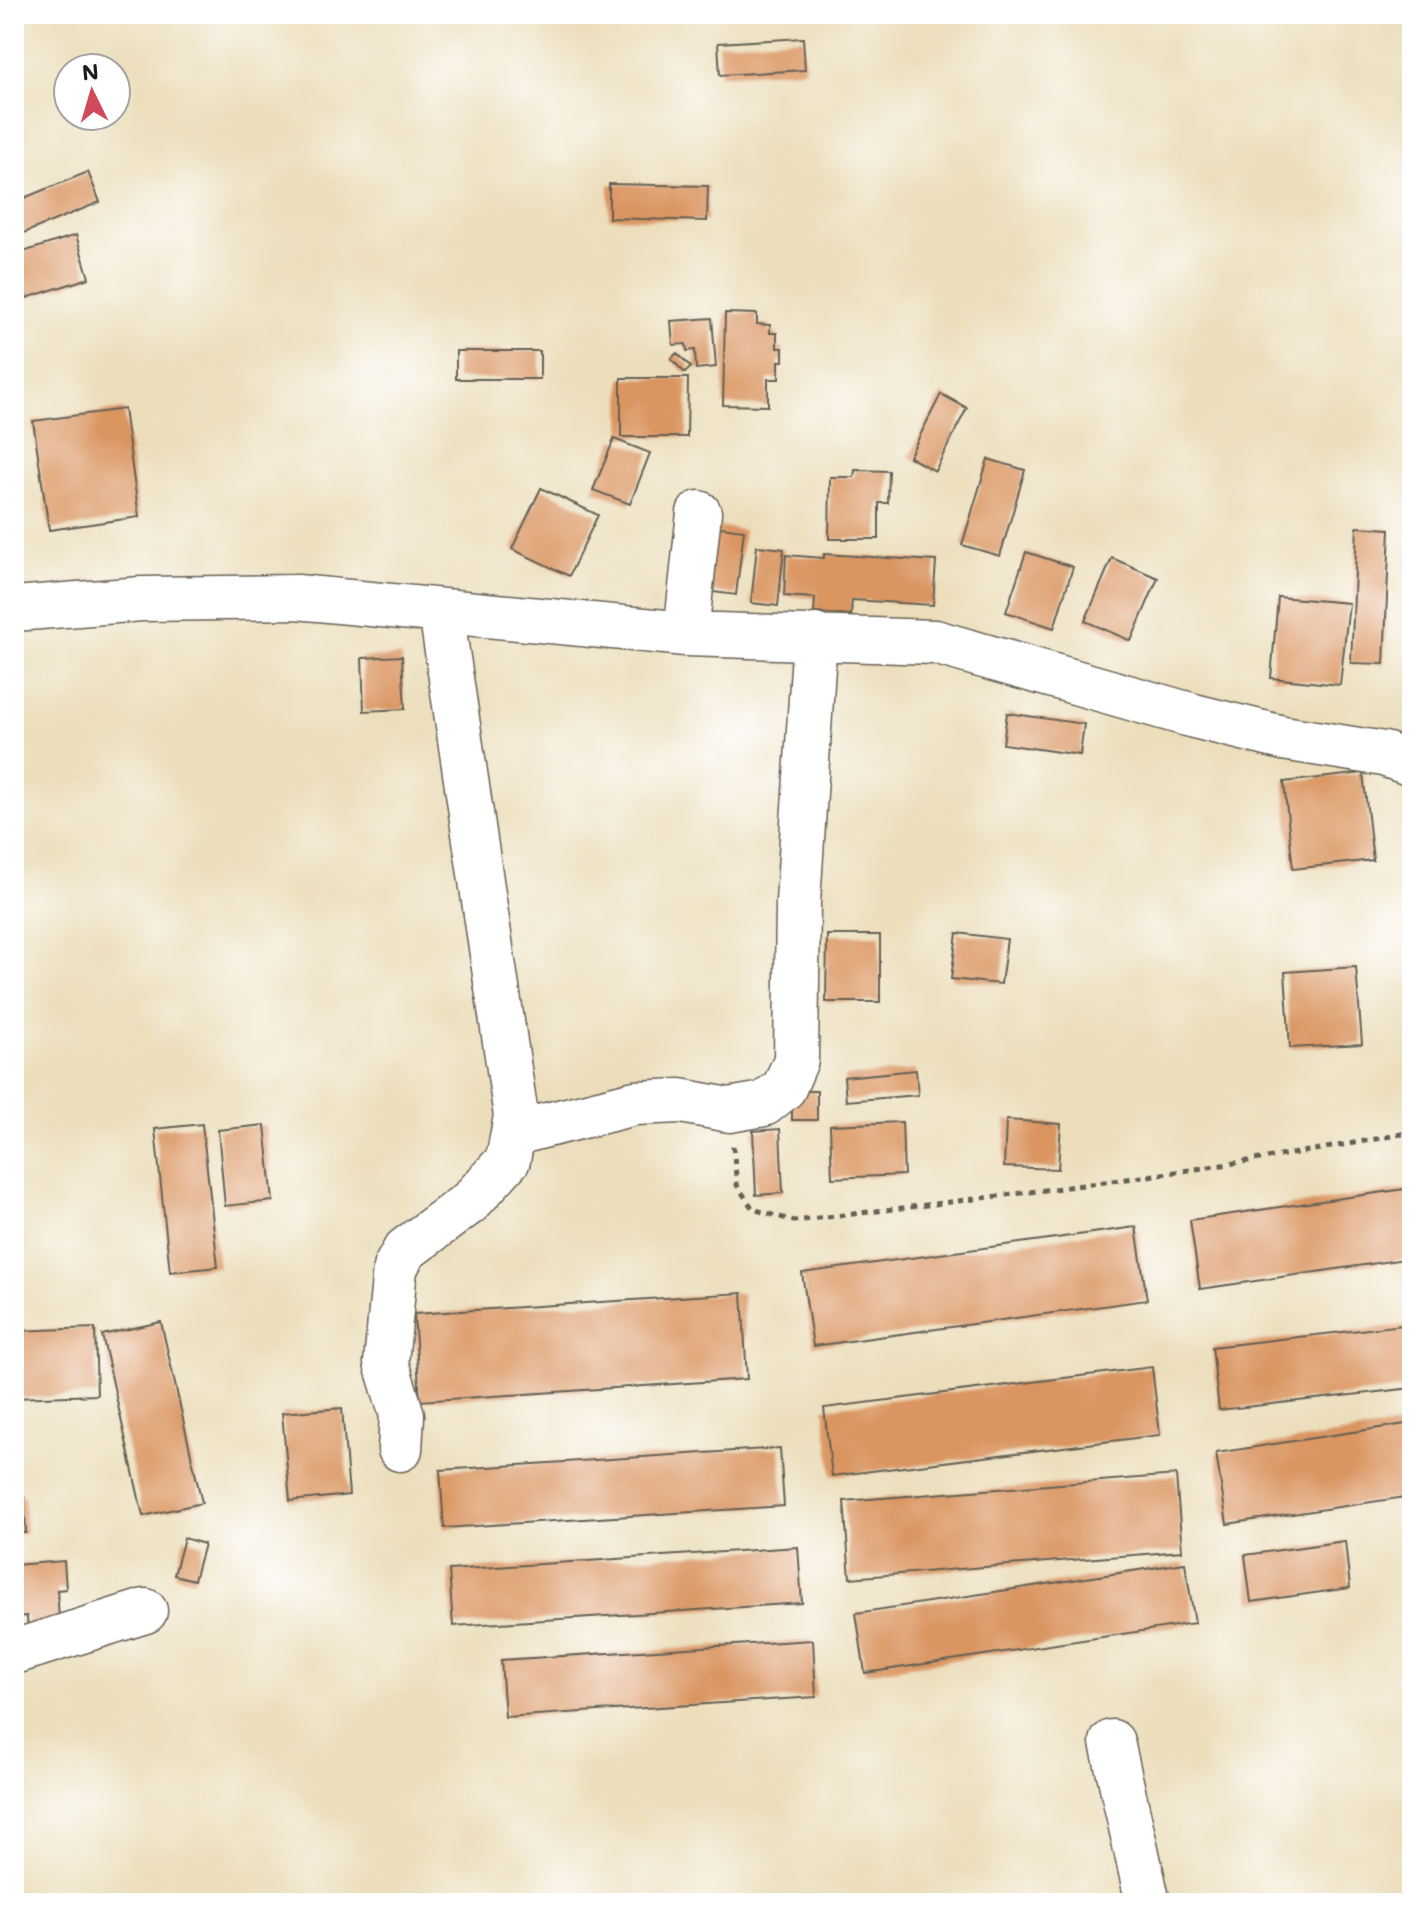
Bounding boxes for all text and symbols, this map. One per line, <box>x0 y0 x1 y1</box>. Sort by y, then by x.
north arrow <box>52 52 132 132</box>
text: N <box>81 56 100 87</box>

